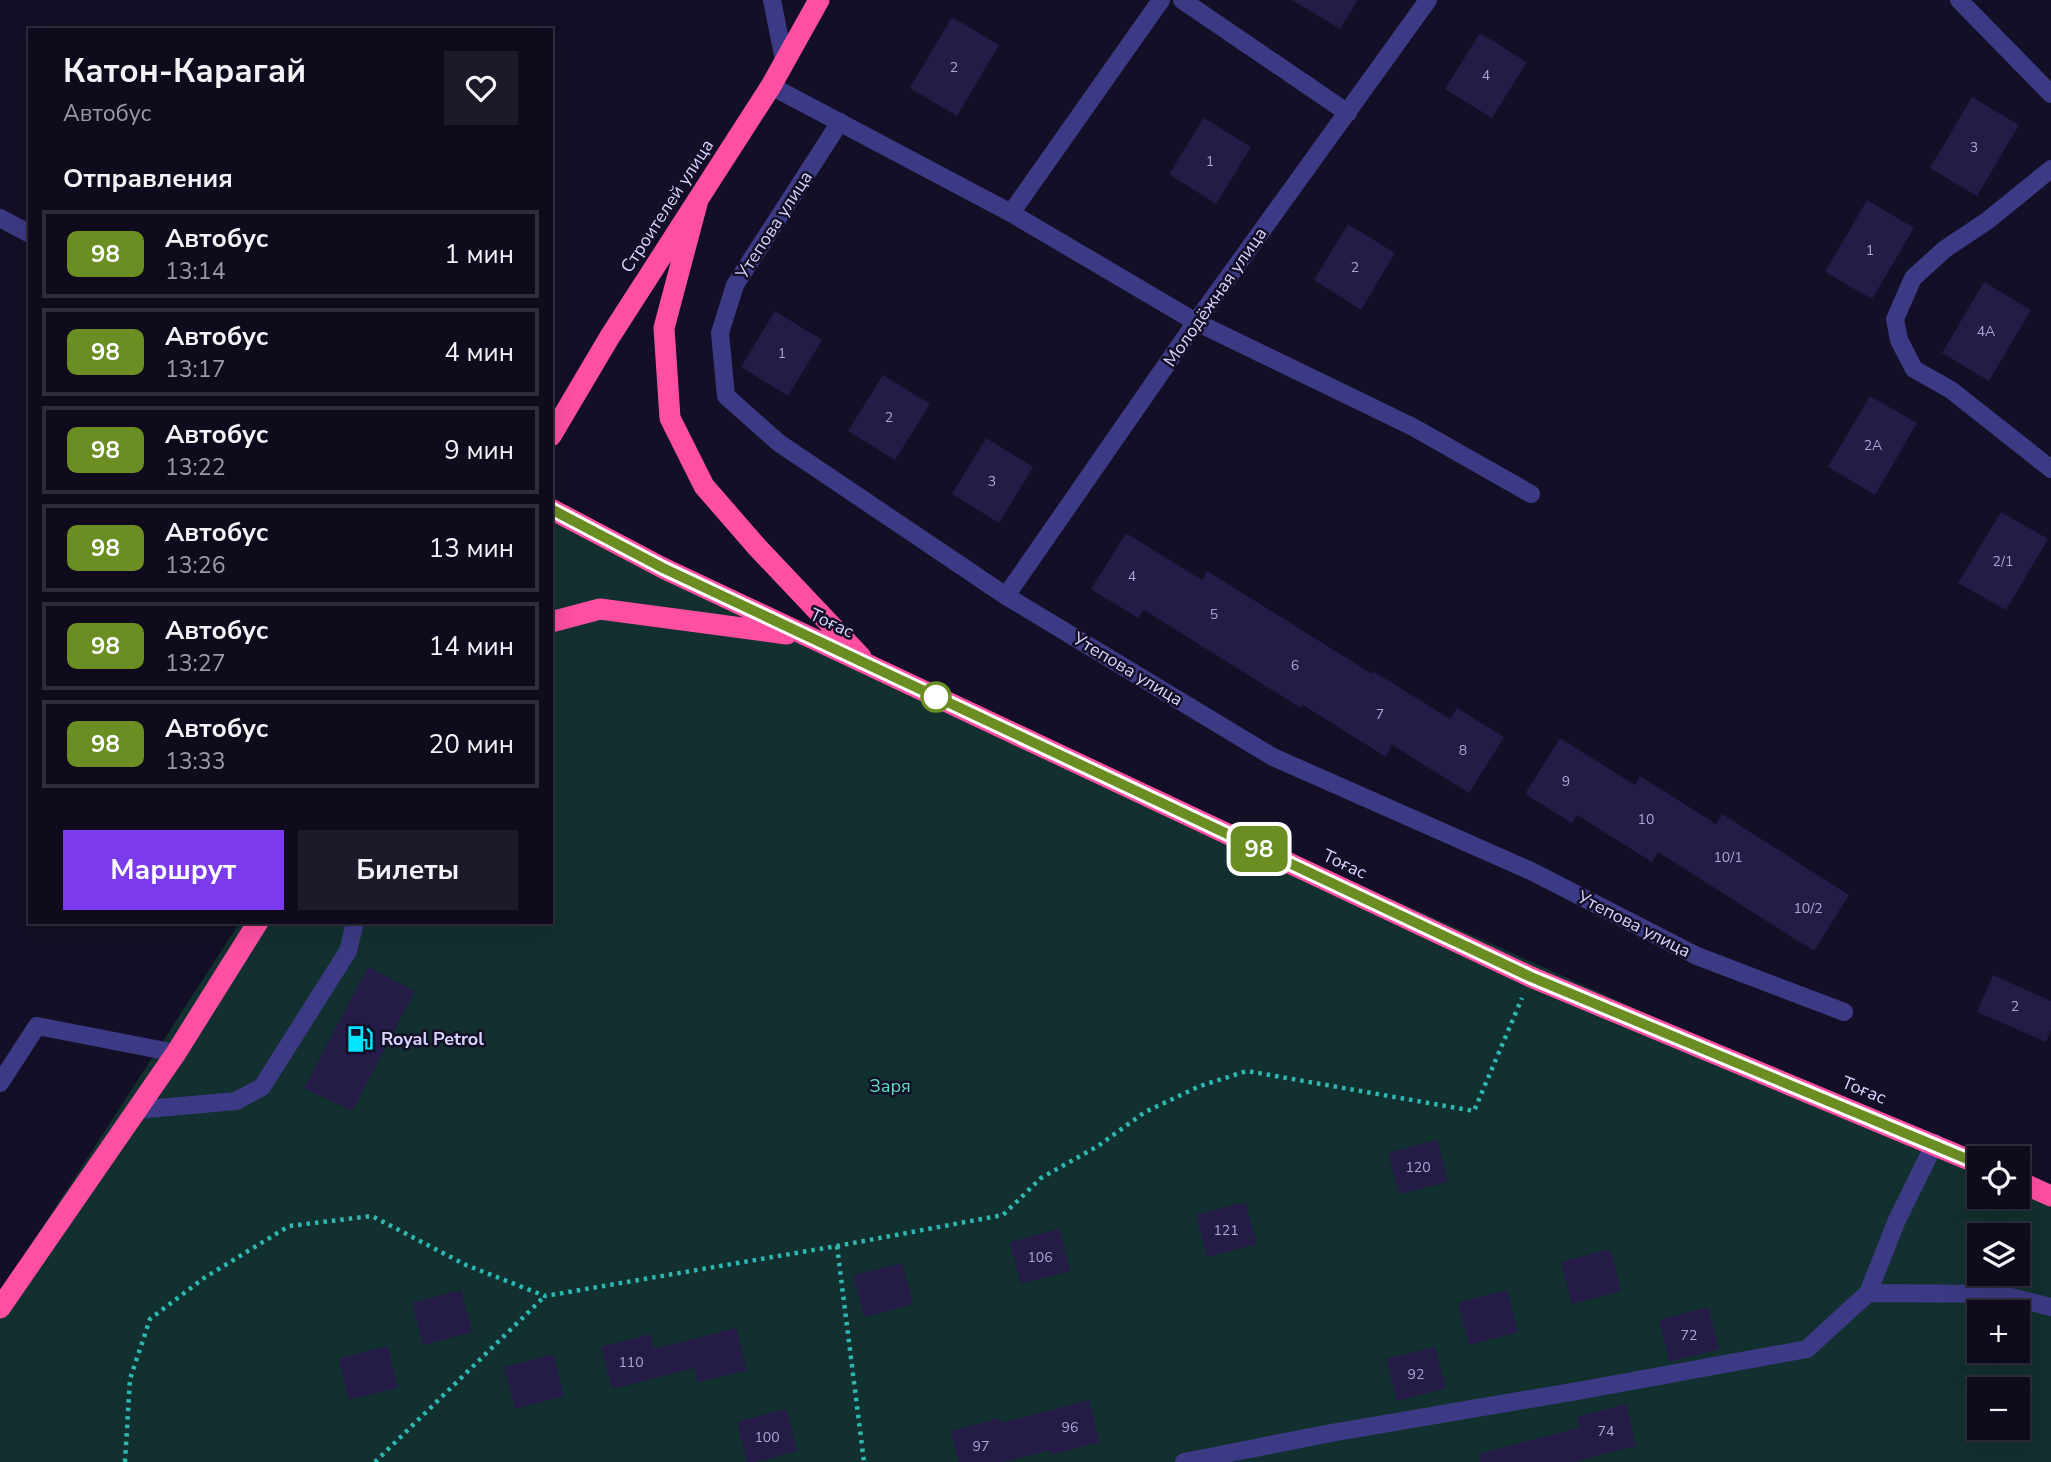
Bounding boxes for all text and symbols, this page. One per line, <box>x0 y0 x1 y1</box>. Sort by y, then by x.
text: Катон-Карагай <box>63 49 306 94</box>
button: heart <box>444 51 518 125</box>
house number: 2 <box>950 58 958 77</box>
house number: 4 <box>1482 66 1490 85</box>
text: Автобус <box>63 98 151 129</box>
street label: Строителей улица <box>615 135 719 277</box>
house number: 3 <box>1970 138 1978 157</box>
house number: 1 <box>1206 152 1214 171</box>
text: Отправления <box>63 161 233 196</box>
street label: Утепова улица <box>730 166 818 285</box>
text: Автобус <box>165 221 268 256</box>
street label: Молодёжная улица <box>1158 222 1272 372</box>
text: 1 мин <box>444 237 514 272</box>
text: 98 <box>91 238 120 270</box>
house number: 1 <box>1866 241 1874 260</box>
text: 13:14 <box>165 256 225 287</box>
house number: 2 <box>1351 258 1359 277</box>
text: Автобус <box>165 319 268 354</box>
house number: 4А <box>1977 322 1995 341</box>
text: 4 мин <box>444 335 514 370</box>
text: 98 <box>91 336 120 368</box>
house number: 1 <box>778 344 786 363</box>
text: 13:17 <box>165 354 225 385</box>
house number: 2 <box>885 408 893 427</box>
text: Автобус <box>165 417 268 452</box>
text: 9 мин <box>444 433 514 468</box>
text: 98 <box>91 434 120 466</box>
house number: 2А <box>1864 436 1882 455</box>
text: 13:22 <box>165 452 225 483</box>
house number: 3 <box>988 472 996 491</box>
text: Автобус <box>165 515 268 550</box>
text: 13 мин <box>429 531 514 566</box>
text: 98 <box>91 532 120 564</box>
text: 13:26 <box>165 550 225 581</box>
house number: 2/1 <box>1993 552 2013 571</box>
house number: 4 <box>1128 567 1136 586</box>
street label: Тоғас <box>806 602 858 644</box>
house number: 5 <box>1210 605 1218 624</box>
text: Автобус <box>165 613 268 648</box>
street label: Утепова улица <box>1068 626 1187 711</box>
text: 14 мин <box>429 629 514 664</box>
text: 98 <box>91 630 120 662</box>
text: 13:27 <box>165 648 225 679</box>
house number: 6 <box>1291 656 1299 675</box>
unlabelled marker <box>921 682 951 712</box>
house number: 7 <box>1376 705 1384 724</box>
text: Автобус <box>165 711 268 746</box>
text: 20 мин <box>429 727 514 762</box>
text: 98 <box>91 728 120 760</box>
house number: 8 <box>1459 741 1467 760</box>
text: 13:33 <box>165 746 225 777</box>
house number: 9 <box>1562 772 1570 791</box>
house number: 10 <box>1638 810 1654 829</box>
line badge: 98 <box>1228 826 1290 872</box>
button: Маршрут <box>63 830 284 910</box>
button: Билеты <box>298 830 518 910</box>
text: 98 <box>1245 833 1273 865</box>
street label: Тоғас <box>1319 843 1371 885</box>
house number: 10/1 <box>1713 848 1743 867</box>
street label: Утепова улица <box>1572 885 1695 963</box>
house number: 10/2 <box>1793 899 1823 918</box>
house number: 2 <box>2011 997 2019 1016</box>
fuel station icon: Royal Petrol <box>345 1024 375 1054</box>
place label: Royal Petrol <box>381 1027 484 1051</box>
street label: Тоғас <box>1838 1070 1890 1110</box>
park label: Заря <box>869 1074 911 1098</box>
map controls <box>1967 1146 2030 1440</box>
button: locate <box>1967 1146 2030 1209</box>
house number: 120 <box>1405 1158 1431 1177</box>
house number: 121 <box>1213 1221 1239 1240</box>
button: layers <box>1967 1223 2030 1286</box>
house number: 106 <box>1027 1248 1053 1267</box>
button: + <box>1967 1300 2030 1363</box>
house number: 72 <box>1681 1326 1697 1345</box>
house number: 110 <box>618 1353 644 1372</box>
house number: 92 <box>1408 1365 1424 1384</box>
button: − <box>1967 1377 2030 1440</box>
house number: 96 <box>1062 1418 1078 1437</box>
house number: 74 <box>1598 1422 1614 1441</box>
house number: 100 <box>754 1428 780 1447</box>
house number: 97 <box>973 1437 989 1456</box>

